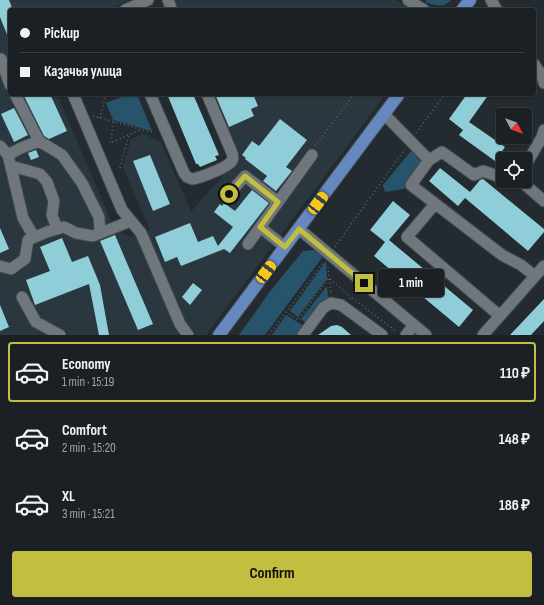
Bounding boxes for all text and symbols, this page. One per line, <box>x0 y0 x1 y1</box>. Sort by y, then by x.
text: Pickup <box>44 24 80 43</box>
text: Казачья улица <box>44 62 122 81</box>
north arrow <box>496 108 532 144</box>
map controls <box>496 108 532 188</box>
button: locate <box>496 152 532 188</box>
route start <box>220 185 238 203</box>
car <box>306 190 330 216</box>
car <box>254 259 278 285</box>
callout: 1 min <box>378 269 444 297</box>
route end <box>355 274 373 292</box>
text: 1 min <box>399 275 423 291</box>
icon: car <box>14 354 50 390</box>
text: Economy <box>62 355 111 374</box>
text: 110 ₽ <box>500 364 530 383</box>
text: 1 min · 15:19 <box>62 374 114 390</box>
icon: car <box>14 420 50 456</box>
text: Comfort <box>62 421 107 440</box>
text: 148 ₽ <box>499 430 530 449</box>
text: 2 min · 15:20 <box>62 440 116 456</box>
icon: car <box>14 486 50 522</box>
text: XL <box>62 487 75 506</box>
text: 186 ₽ <box>499 496 530 515</box>
text: 3 min · 15:21 <box>62 506 115 522</box>
button: Confirm <box>12 551 532 597</box>

